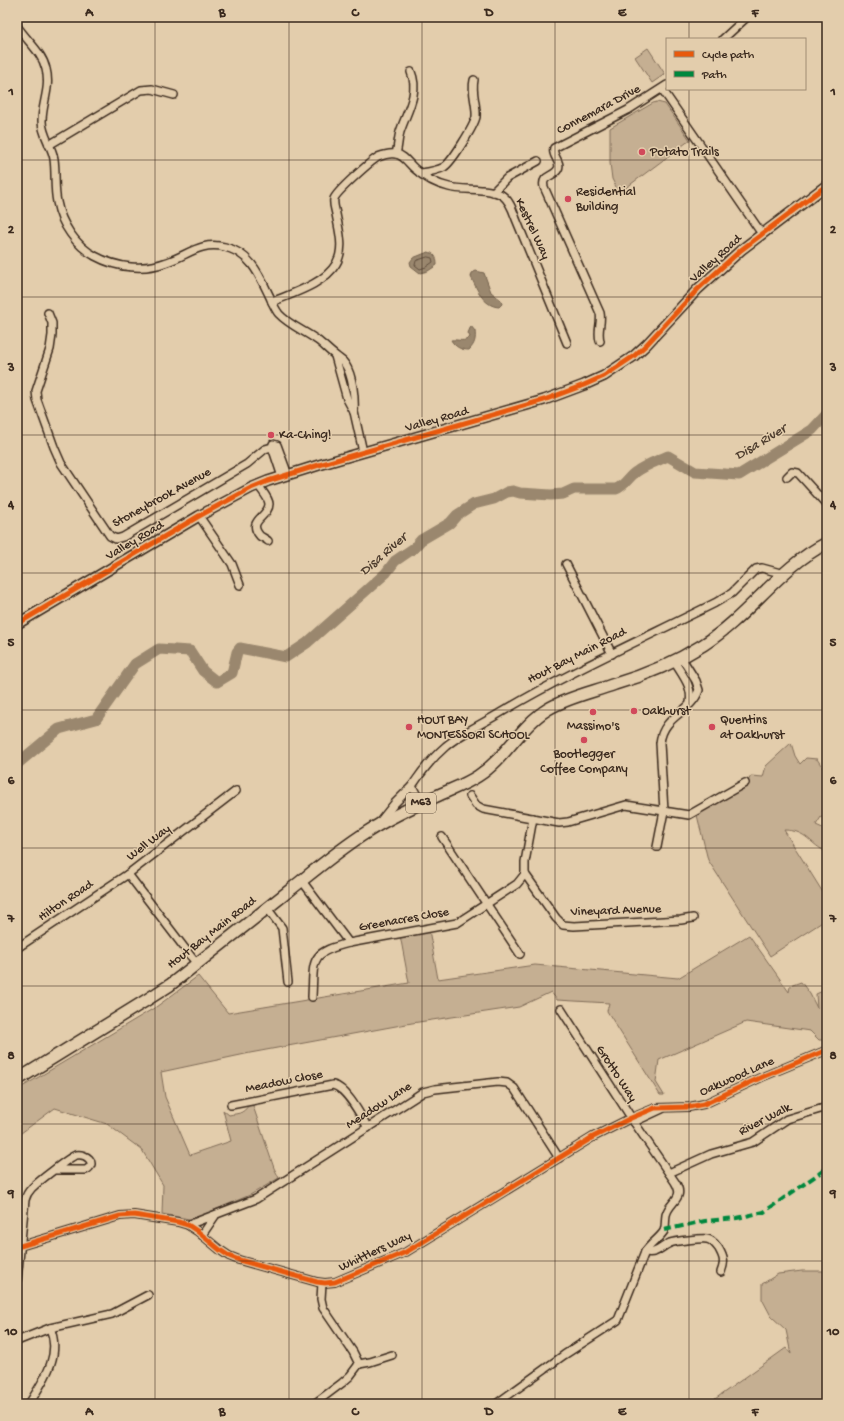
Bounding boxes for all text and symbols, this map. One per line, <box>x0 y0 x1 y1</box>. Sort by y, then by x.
text: A <box>84 6 94 21</box>
text: B <box>218 6 227 21</box>
text: C <box>350 6 360 21</box>
text: D <box>484 6 494 21</box>
text: E <box>618 6 627 21</box>
text: F <box>751 6 760 21</box>
legend <box>666 38 806 90</box>
text: Cycle path <box>702 49 755 63</box>
text: Path <box>701 69 727 83</box>
street label: Connemara Drive <box>555 82 644 138</box>
text: 1 <box>7 85 14 100</box>
text: 1 <box>829 85 836 100</box>
place label: Potato Trails <box>649 145 720 160</box>
marker: Potato Trails <box>637 147 647 157</box>
place label: Residential Building <box>575 185 636 215</box>
marker: Residential Building <box>563 194 573 204</box>
street label: Kestrel Way <box>511 196 553 263</box>
text: 2 <box>8 223 15 238</box>
text: 2 <box>830 223 837 238</box>
street label: Valley Road <box>686 231 746 287</box>
text: 3 <box>7 361 15 376</box>
text: 3 <box>829 361 837 376</box>
street label: Valley Road <box>403 403 472 436</box>
water label: Disa River <box>732 419 792 465</box>
place label: Ka-Ching! <box>279 428 331 443</box>
marker: Ka-Ching! <box>266 430 276 440</box>
street label: Stoneybrook Avenue <box>110 465 214 531</box>
text: 4 <box>7 498 15 513</box>
text: 4 <box>829 498 837 513</box>
street label: Valley Road <box>103 517 168 565</box>
water label: Disa River <box>357 528 413 580</box>
street label: Hout Bay Main Road <box>525 624 630 687</box>
text: 5 <box>8 636 15 651</box>
text: 5 <box>830 636 837 651</box>
place label: Oakhurst <box>642 704 692 719</box>
marker: Oakhurst <box>629 706 639 716</box>
marker: Massimo's <box>588 707 598 717</box>
place label: HOUT BAY MONTESSORI SCHOOL <box>417 713 530 743</box>
place label: Quentins at Oakhurst <box>720 713 786 743</box>
place label: Massimo's <box>567 719 621 734</box>
marker: HOUT BAY MONTESSORI SCHOOL <box>404 722 414 732</box>
marker: Quentins at Oakhurst <box>707 722 717 732</box>
marker: Bootlegger Coffee Company <box>579 735 589 745</box>
place label: Bootlegger Coffee Company <box>540 747 628 777</box>
text: 6 <box>8 774 15 789</box>
text: 6 <box>830 774 837 789</box>
road number: M63 <box>406 793 436 813</box>
street label: Well Way <box>124 821 174 864</box>
street label: Hilton Road <box>36 876 97 925</box>
street label: Hout Bay Main Road <box>165 893 261 972</box>
street label: Vineyard Avenue <box>569 902 662 920</box>
street label: Greenacres Close <box>358 905 451 935</box>
text: 7 <box>7 912 16 927</box>
text: 7 <box>829 912 838 927</box>
street label: Grotto Way <box>592 1043 640 1106</box>
text: 8 <box>7 1049 15 1064</box>
text: 8 <box>829 1049 837 1064</box>
street label: Oakwood Lane <box>697 1054 777 1100</box>
street label: Meadow Close <box>244 1067 324 1097</box>
street label: Meadow Lane <box>343 1079 415 1133</box>
street label: River Walk <box>736 1100 795 1140</box>
text: 9 <box>7 1187 15 1202</box>
text: 9 <box>829 1187 837 1202</box>
street label: Whittlers Way <box>336 1228 414 1275</box>
text: 10 <box>4 1325 18 1340</box>
text: 10 <box>826 1325 840 1340</box>
text: A <box>84 1405 94 1420</box>
text: B <box>218 1405 227 1420</box>
text: C <box>350 1405 360 1420</box>
text: D <box>484 1405 494 1420</box>
text: E <box>618 1405 627 1420</box>
text: F <box>751 1405 760 1420</box>

